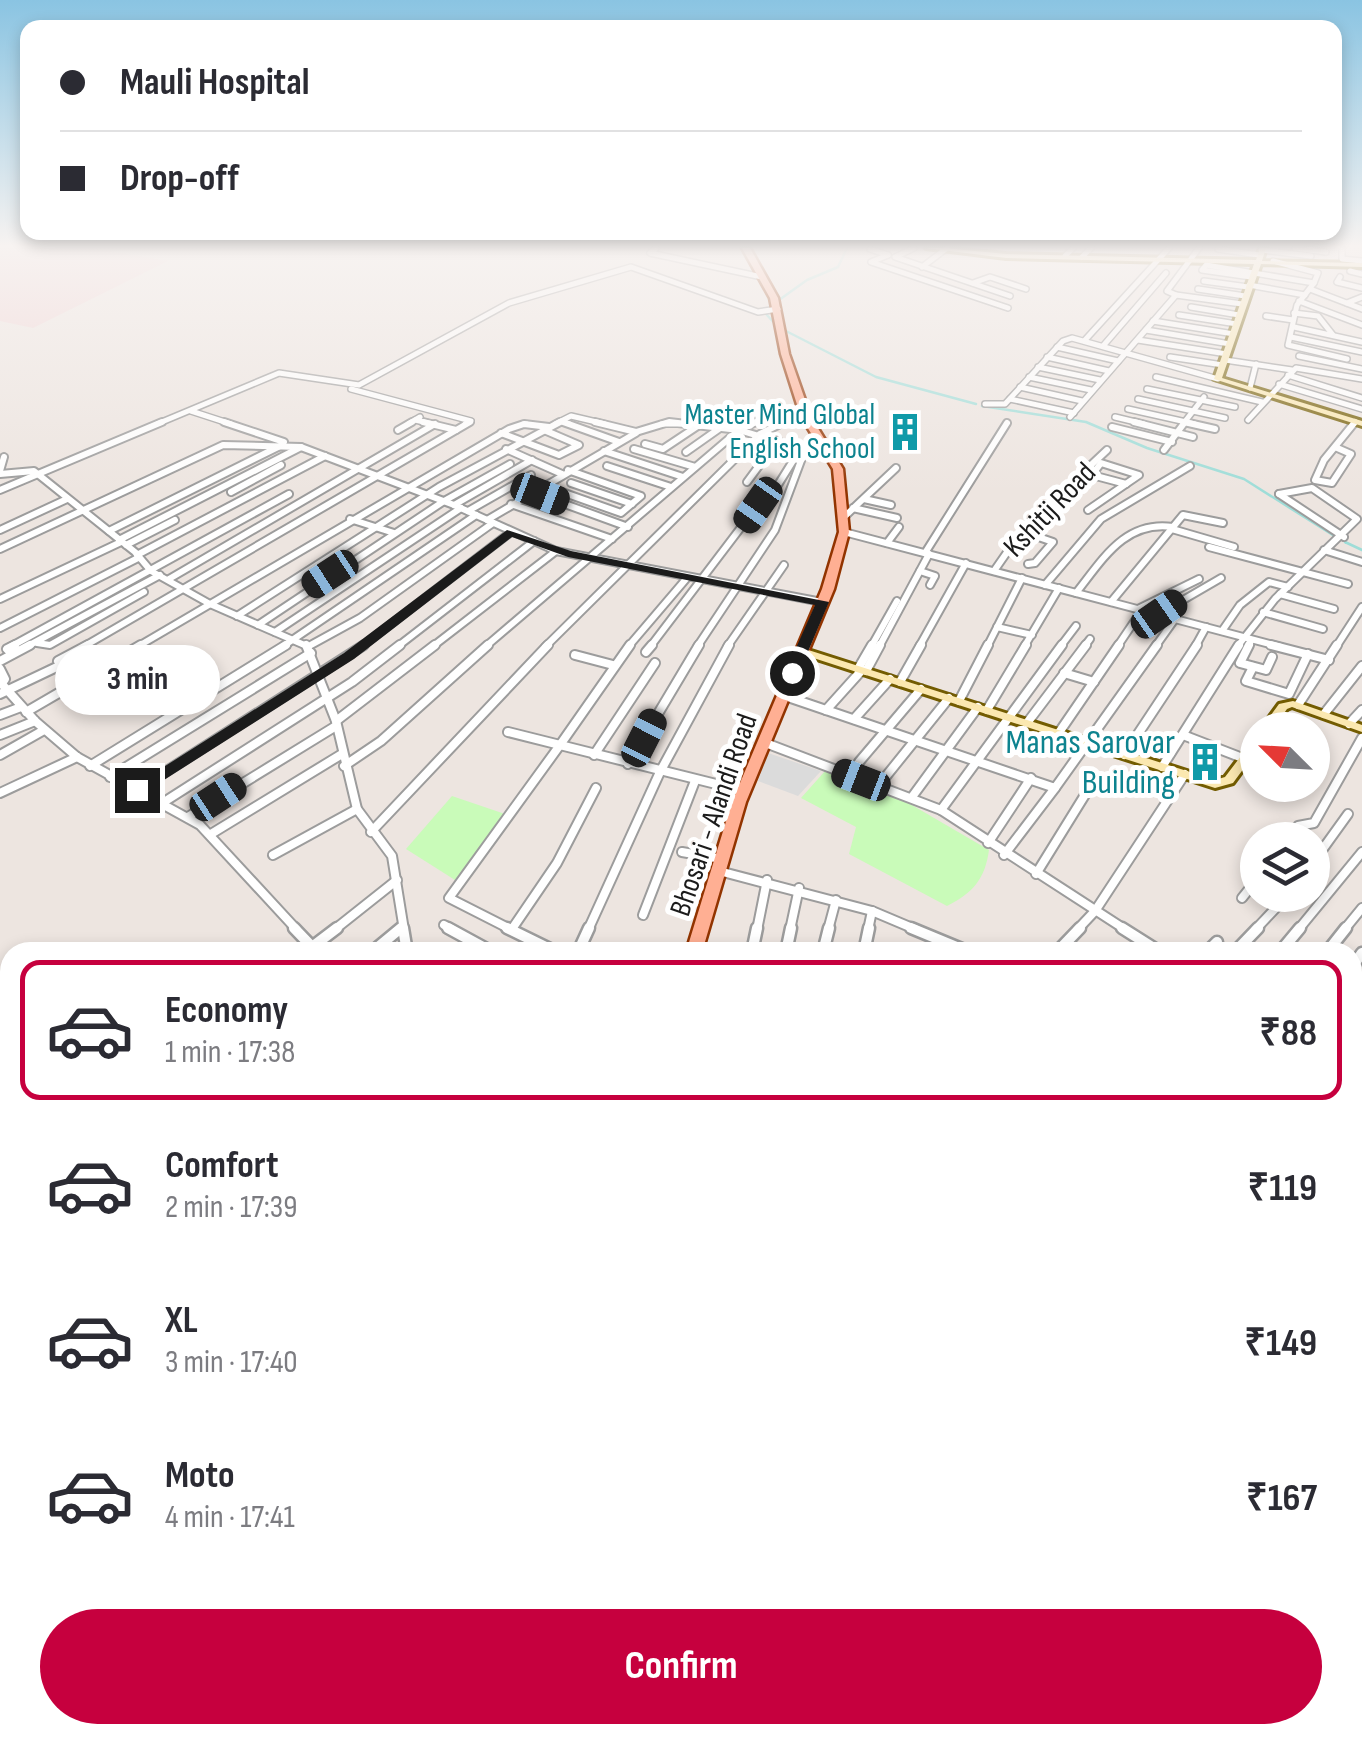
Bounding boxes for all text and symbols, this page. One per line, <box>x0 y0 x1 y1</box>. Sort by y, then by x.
text: Mauli Hospital <box>120 60 309 105</box>
text: Drop-off <box>120 156 239 201</box>
place label: Master Mind Global English School <box>684 397 875 467</box>
building icon: Master Mind Global English School <box>884 411 926 453</box>
street label: Kshitij Road <box>996 455 1104 565</box>
car <box>507 469 573 519</box>
car <box>729 472 787 538</box>
car <box>297 545 363 603</box>
car <box>1126 585 1192 643</box>
callout: 3 min <box>54 645 220 715</box>
route start <box>770 651 815 696</box>
text: 3 min <box>107 660 168 699</box>
car <box>617 704 671 772</box>
street label: Bhosari - Alandi Road <box>663 709 765 921</box>
north arrow <box>1240 712 1330 802</box>
map controls <box>1240 712 1330 912</box>
place label: Manas Sarovar Building <box>1005 721 1175 804</box>
building icon: Manas Sarovar Building <box>1184 741 1226 783</box>
car <box>828 755 894 805</box>
route end <box>115 768 160 813</box>
car <box>185 768 251 826</box>
button: layers <box>1240 822 1330 912</box>
icon: car <box>45 985 135 1075</box>
text: Economy <box>165 988 288 1033</box>
text: ₹88 <box>1259 1011 1317 1056</box>
text: 1 min · 17:38 <box>165 1033 295 1072</box>
icon: car <box>45 1140 135 1230</box>
text: Comfort <box>165 1143 279 1188</box>
text: ₹119 <box>1247 1166 1317 1211</box>
text: 2 min · 17:39 <box>165 1188 297 1227</box>
icon: car <box>45 1295 135 1385</box>
text: XL <box>165 1298 198 1343</box>
text: ₹149 <box>1244 1321 1317 1366</box>
text: 3 min · 17:40 <box>165 1343 298 1382</box>
icon: car <box>45 1450 135 1540</box>
text: Moto <box>165 1453 235 1498</box>
text: ₹167 <box>1246 1476 1317 1521</box>
text: 4 min · 17:41 <box>165 1498 295 1537</box>
button: Confirm <box>40 1609 1322 1724</box>

